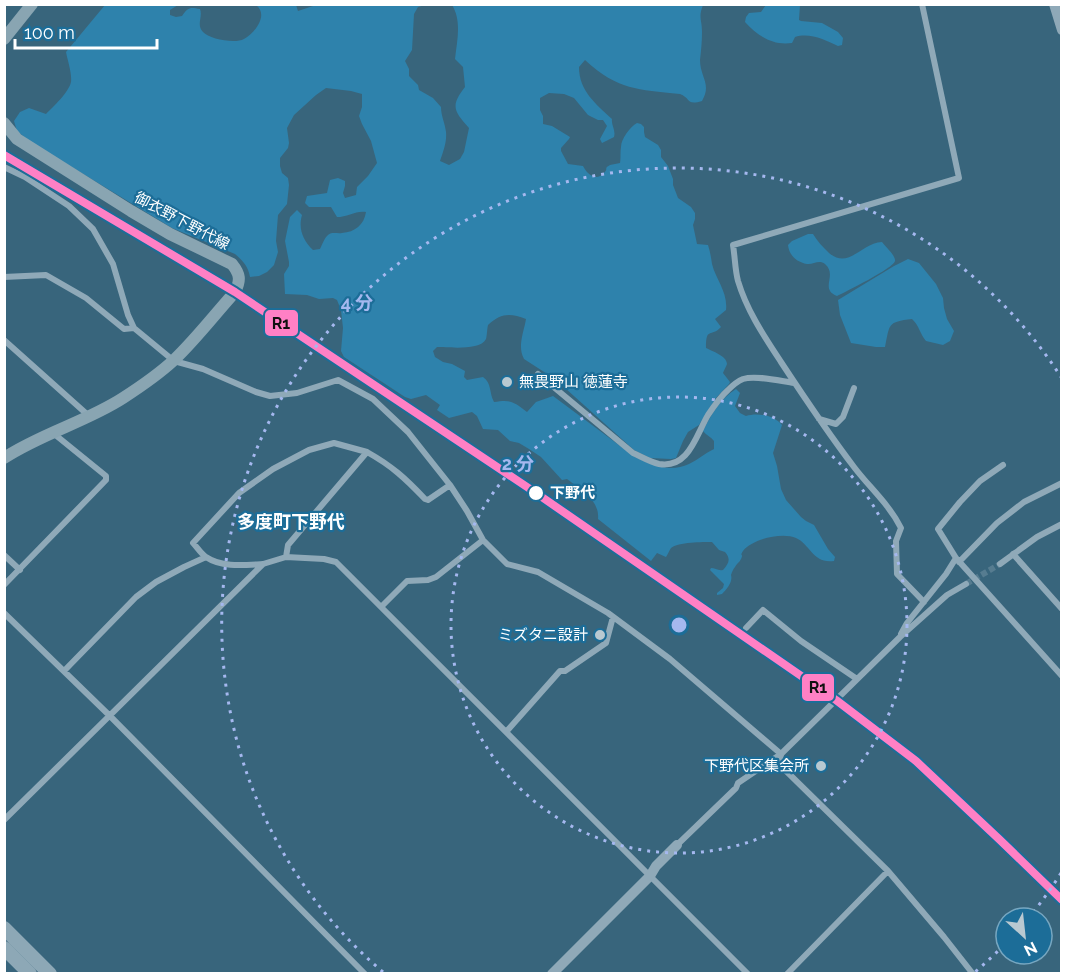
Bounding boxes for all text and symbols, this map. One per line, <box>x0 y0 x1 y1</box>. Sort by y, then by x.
scale bar <box>15 12 158 50</box>
text: 100 m <box>24 22 75 43</box>
street label: 御衣野下野代線 <box>131 188 233 254</box>
text: 4 分 <box>341 292 373 313</box>
line badge: R1 <box>264 309 299 337</box>
text: R1 <box>272 314 290 333</box>
place label: 無畏野山 徳蓮寺 <box>519 373 628 391</box>
marker: 無畏野山 徳蓮寺 <box>500 375 514 389</box>
text: 2 分 <box>502 453 534 474</box>
marker: 下野代 <box>527 484 545 502</box>
place label: 下野代 <box>550 484 595 502</box>
district label: 多度町下野代 <box>237 511 345 532</box>
centre of rings <box>669 615 689 635</box>
place label: ミズタニ設計 <box>498 626 588 644</box>
marker: ミズタニ設計 <box>593 628 607 642</box>
line badge: R1 <box>801 673 835 702</box>
text: R1 <box>809 678 827 697</box>
place label: 下野代区集会所 <box>704 757 809 775</box>
marker: 下野代区集会所 <box>814 759 828 773</box>
north arrow <box>994 906 1054 966</box>
text: N <box>1021 938 1040 960</box>

